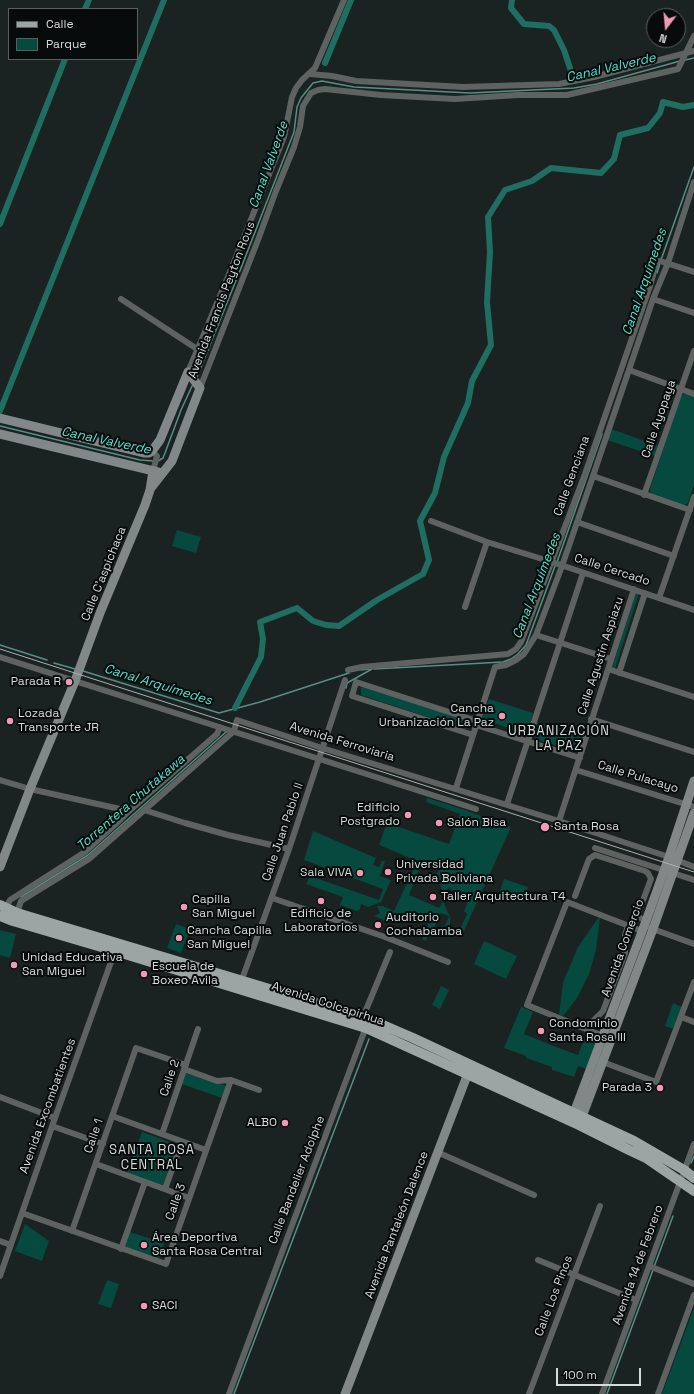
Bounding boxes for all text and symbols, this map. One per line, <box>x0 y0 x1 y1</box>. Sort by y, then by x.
legend <box>8 8 138 60</box>
north arrow <box>646 8 686 48</box>
text: Calle <box>46 16 74 32</box>
text: N <box>657 31 668 46</box>
text: Parque <box>46 36 86 52</box>
water label: Canal Valverde <box>565 50 657 86</box>
water label: Canal Valverde <box>246 119 292 211</box>
street label: Avenida Francis Peyton Rous <box>185 220 259 380</box>
water label: Canal Arquímedes <box>619 227 671 337</box>
street label: Calle Ayopaya <box>639 378 679 460</box>
water label: Canal Valverde <box>60 424 152 458</box>
street label: Calle Genciana <box>551 434 593 518</box>
street label: Calle C'aspichaca <box>79 525 129 623</box>
water label: Canal Arquímedes <box>510 531 564 641</box>
street label: Calle Cercado <box>572 551 652 589</box>
street label: Calle Agustín Aspiazu <box>575 595 627 717</box>
water label: Canal Arquímedes <box>102 661 214 709</box>
place label: Parada R <box>11 675 61 689</box>
marker: Parada R <box>64 677 74 687</box>
place label: Cancha Urbanización La Paz <box>379 702 494 730</box>
place label: Lozada Transporte JR <box>18 707 99 735</box>
marker: Cancha Urbanización La Paz <box>497 711 507 721</box>
marker: Lozada Transporte JR <box>5 716 15 726</box>
street label: Avenida Ferroviaria <box>288 719 396 765</box>
district label: URBANIZACIÓN LA PAZ <box>508 723 610 754</box>
water label: Torrentera Chutakawa <box>74 752 188 854</box>
street label: Calle Pulacayo <box>596 758 680 796</box>
street label: Calle Juan Pablo II <box>259 781 307 883</box>
place label: Edificio Postgrado <box>340 801 400 829</box>
marker: Edificio Postgrado <box>403 810 413 820</box>
place label: Salón Bisa <box>447 816 506 830</box>
marker: Salón Bisa <box>434 818 444 828</box>
place label: Santa Rosa <box>554 820 619 834</box>
marker: Santa Rosa <box>539 821 551 833</box>
place label: Universidad Privada Boliviana <box>396 858 493 886</box>
place label: Sala VIVA <box>300 866 352 880</box>
marker: Universidad Privada Boliviana <box>383 867 393 877</box>
marker: Sala VIVA <box>355 868 365 878</box>
place label: Taller Arquitectura T4 <box>441 890 565 904</box>
marker: Taller Arquitectura T4 <box>428 892 438 902</box>
place label: Capilla San Miguel <box>192 893 255 921</box>
marker: Edificio de Laboratorios <box>316 896 326 906</box>
street label: Avenida Comercio <box>599 897 647 999</box>
marker: Capilla San Miguel <box>179 902 189 912</box>
place label: Edificio de Laboratorios <box>284 907 358 935</box>
place label: Auditorio Cochabamba <box>386 911 462 939</box>
marker: Auditorio Cochabamba <box>373 920 383 930</box>
place label: Cancha Capilla San Miguel <box>187 924 272 952</box>
marker: Cancha Capilla San Miguel <box>174 933 184 943</box>
place label: Unidad Educativa San Miguel <box>22 951 123 979</box>
marker: Unidad Educativa San Miguel <box>9 960 19 970</box>
place label: Escuela de Boxeo Avila <box>152 960 218 988</box>
marker: Escuela de Boxeo Avila <box>139 969 149 979</box>
street label: Avenida Colcapirhua <box>270 979 386 1029</box>
place label: Condominio Santa Rosa III <box>549 1017 626 1045</box>
marker: Condominio Santa Rosa III <box>536 1026 546 1036</box>
street label: Avenida Excombatientes <box>17 1036 79 1176</box>
street label: Calle 2 <box>157 1058 183 1098</box>
place label: Parada 3 <box>602 1081 652 1095</box>
marker: Parada 3 <box>655 1083 665 1093</box>
street label: Calle Bandelier Adolphe <box>266 1114 328 1246</box>
place label: ALBO <box>247 1116 277 1130</box>
street label: Calle 1 <box>81 1117 107 1155</box>
marker: ALBO <box>280 1118 290 1128</box>
district label: SANTA ROSA CENTRAL <box>109 1142 195 1173</box>
street label: Avenida Pantaleón Dalence <box>362 1149 432 1301</box>
street label: Calle 3 <box>163 1182 189 1222</box>
street label: Avenida 14 de Febrero <box>610 1203 666 1327</box>
place label: Área Deportiva Santa Rosa Central <box>152 1231 262 1259</box>
marker: Área Deportiva Santa Rosa Central <box>139 1240 149 1250</box>
street label: Calle Los Pinos <box>532 1254 576 1338</box>
place label: SACI <box>152 1299 177 1313</box>
marker: SACI <box>139 1301 149 1311</box>
scale bar <box>558 1360 643 1386</box>
text: 100 m <box>563 1367 597 1383</box>

